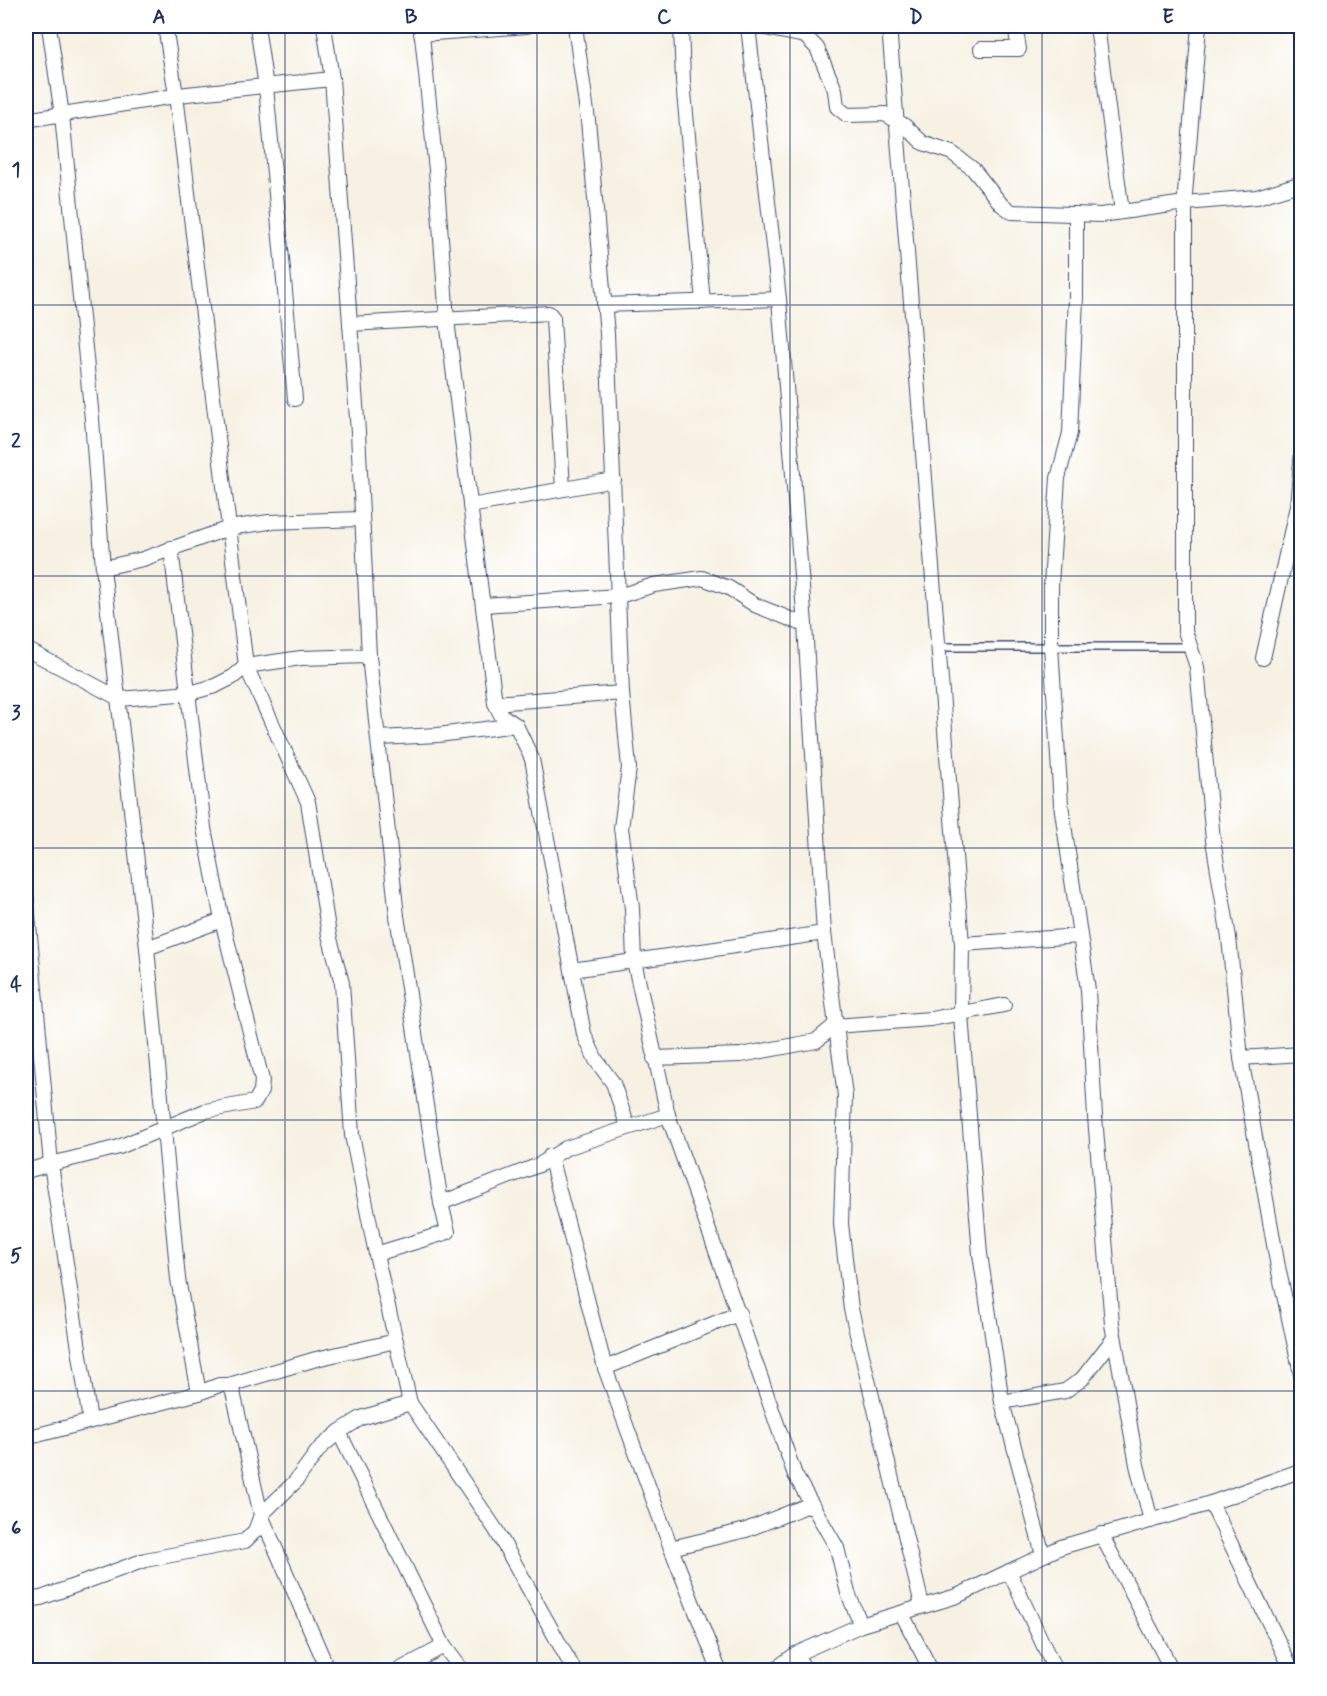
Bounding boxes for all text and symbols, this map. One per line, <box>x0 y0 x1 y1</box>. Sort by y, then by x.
text: A <box>152 4 166 31</box>
text: B <box>405 4 418 31</box>
text: C <box>657 4 672 31</box>
text: D <box>909 4 923 31</box>
text: E <box>1162 4 1174 31</box>
text: 1 <box>12 157 20 184</box>
text: 2 <box>11 428 21 455</box>
text: 3 <box>11 700 21 727</box>
text: 4 <box>10 972 22 999</box>
text: 5 <box>10 1243 22 1270</box>
text: 6 <box>11 1515 21 1542</box>

